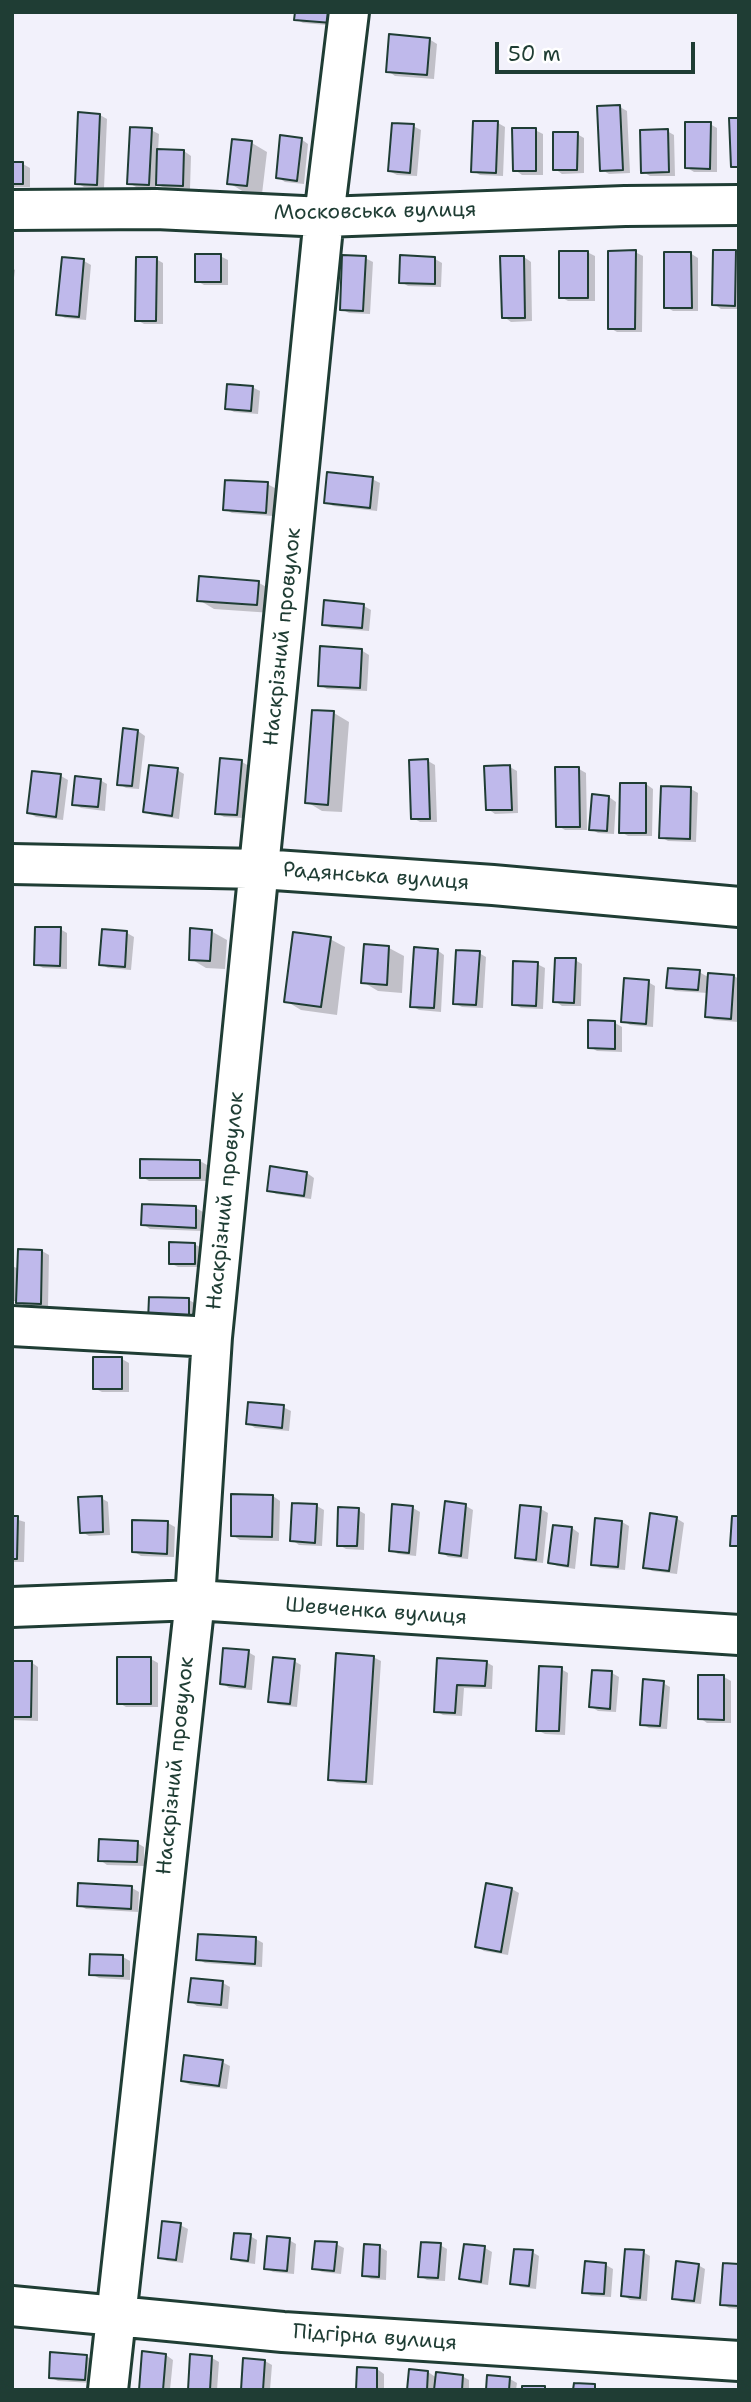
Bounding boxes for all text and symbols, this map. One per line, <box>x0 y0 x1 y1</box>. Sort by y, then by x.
scale bar <box>499 28 698 72</box>
text: 50 m <box>508 40 561 68</box>
street label: Московська вулиця <box>273 198 477 226</box>
street label: Наскрізний провулок <box>259 527 307 747</box>
street label: Радянська вулиця <box>282 858 470 896</box>
street label: Наскрізний провулок <box>202 1091 250 1311</box>
street label: Шевченка вулиця <box>284 1593 468 1631</box>
street label: Наскрізний провулок <box>152 1656 200 1876</box>
street label: Підгірна вулиця <box>292 2320 458 2356</box>

